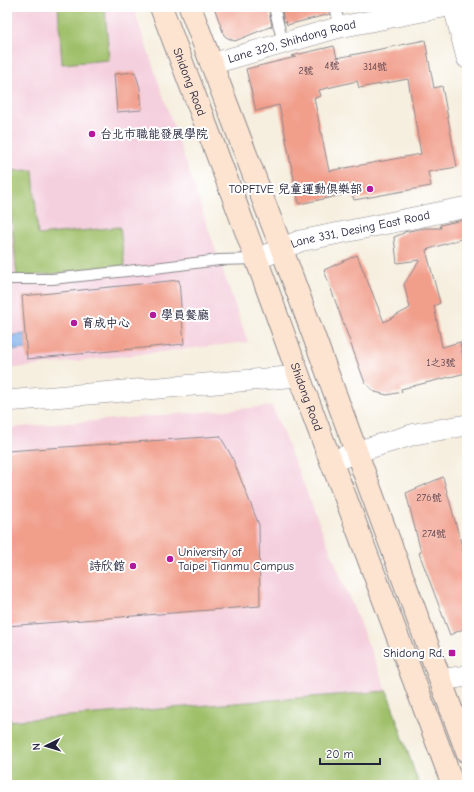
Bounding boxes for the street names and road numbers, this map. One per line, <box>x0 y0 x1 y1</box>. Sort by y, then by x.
street label: Lane 320, Shihdong Road <box>226 17 357 66</box>
street label: Shidong Road <box>170 46 209 118</box>
street label: Lane 331, Desing East Road <box>289 208 431 251</box>
street label: Shidong Road <box>288 361 326 433</box>

